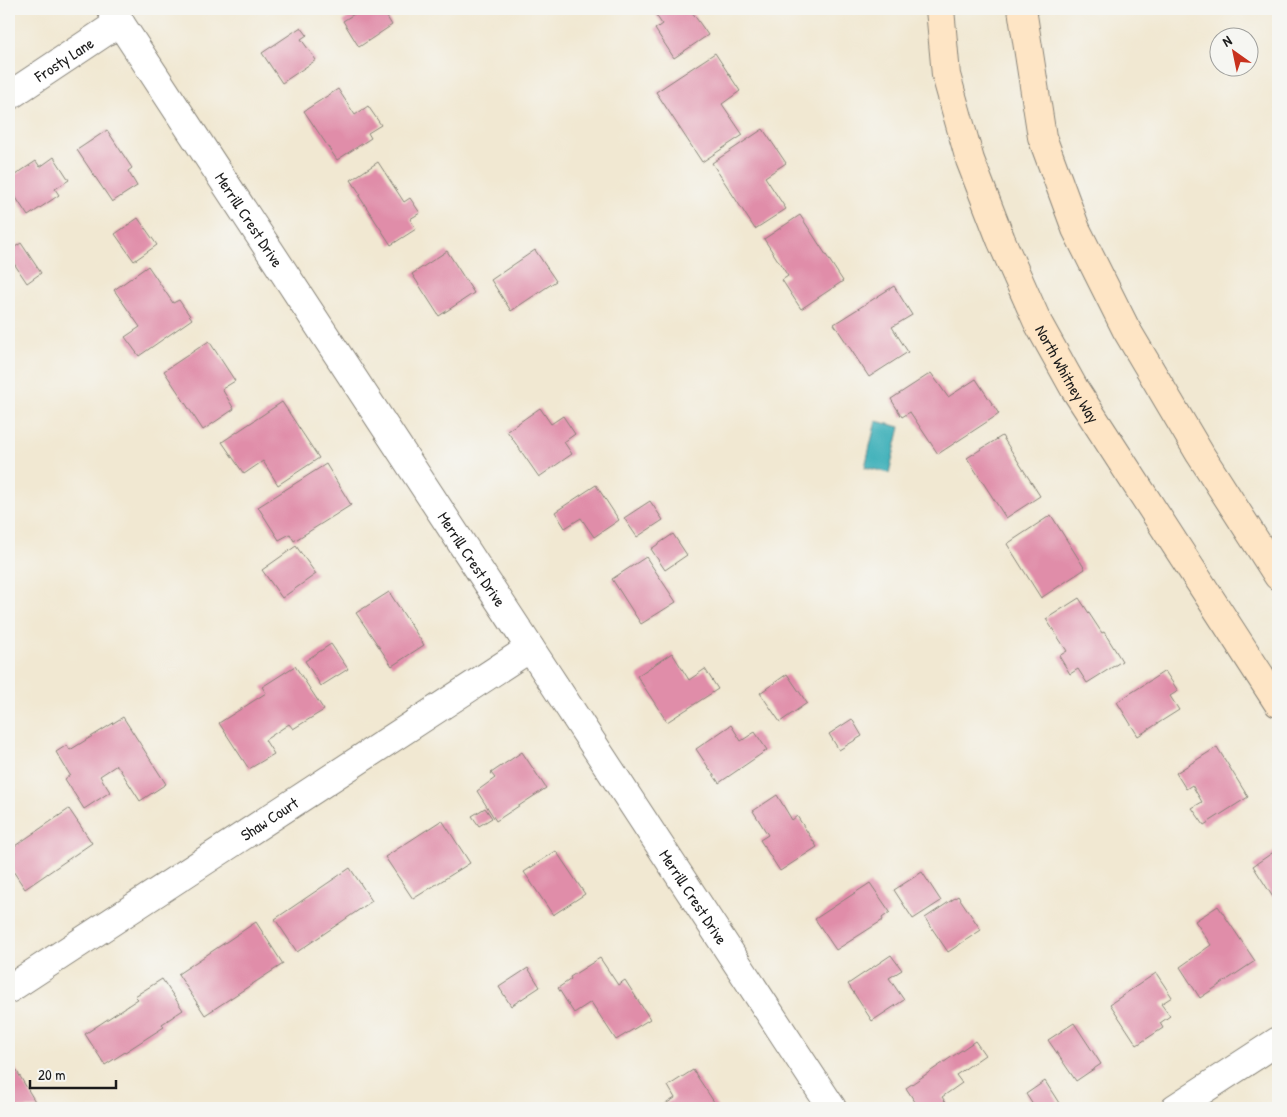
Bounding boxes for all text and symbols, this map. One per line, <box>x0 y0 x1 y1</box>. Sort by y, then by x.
north arrow <box>1210 28 1260 78</box>
text: N <box>1218 30 1235 51</box>
street label: Frosty Lane <box>29 31 98 88</box>
street label: Merrill Crest Drive <box>210 168 289 272</box>
street label: North Whitney Way <box>1030 321 1105 427</box>
street label: Merrill Crest Drive <box>433 507 511 611</box>
street label: Shaw Court <box>236 791 303 846</box>
street label: Merrill Crest Drive <box>654 845 733 949</box>
scale bar <box>30 1057 116 1089</box>
text: 20 m <box>38 1064 65 1085</box>

